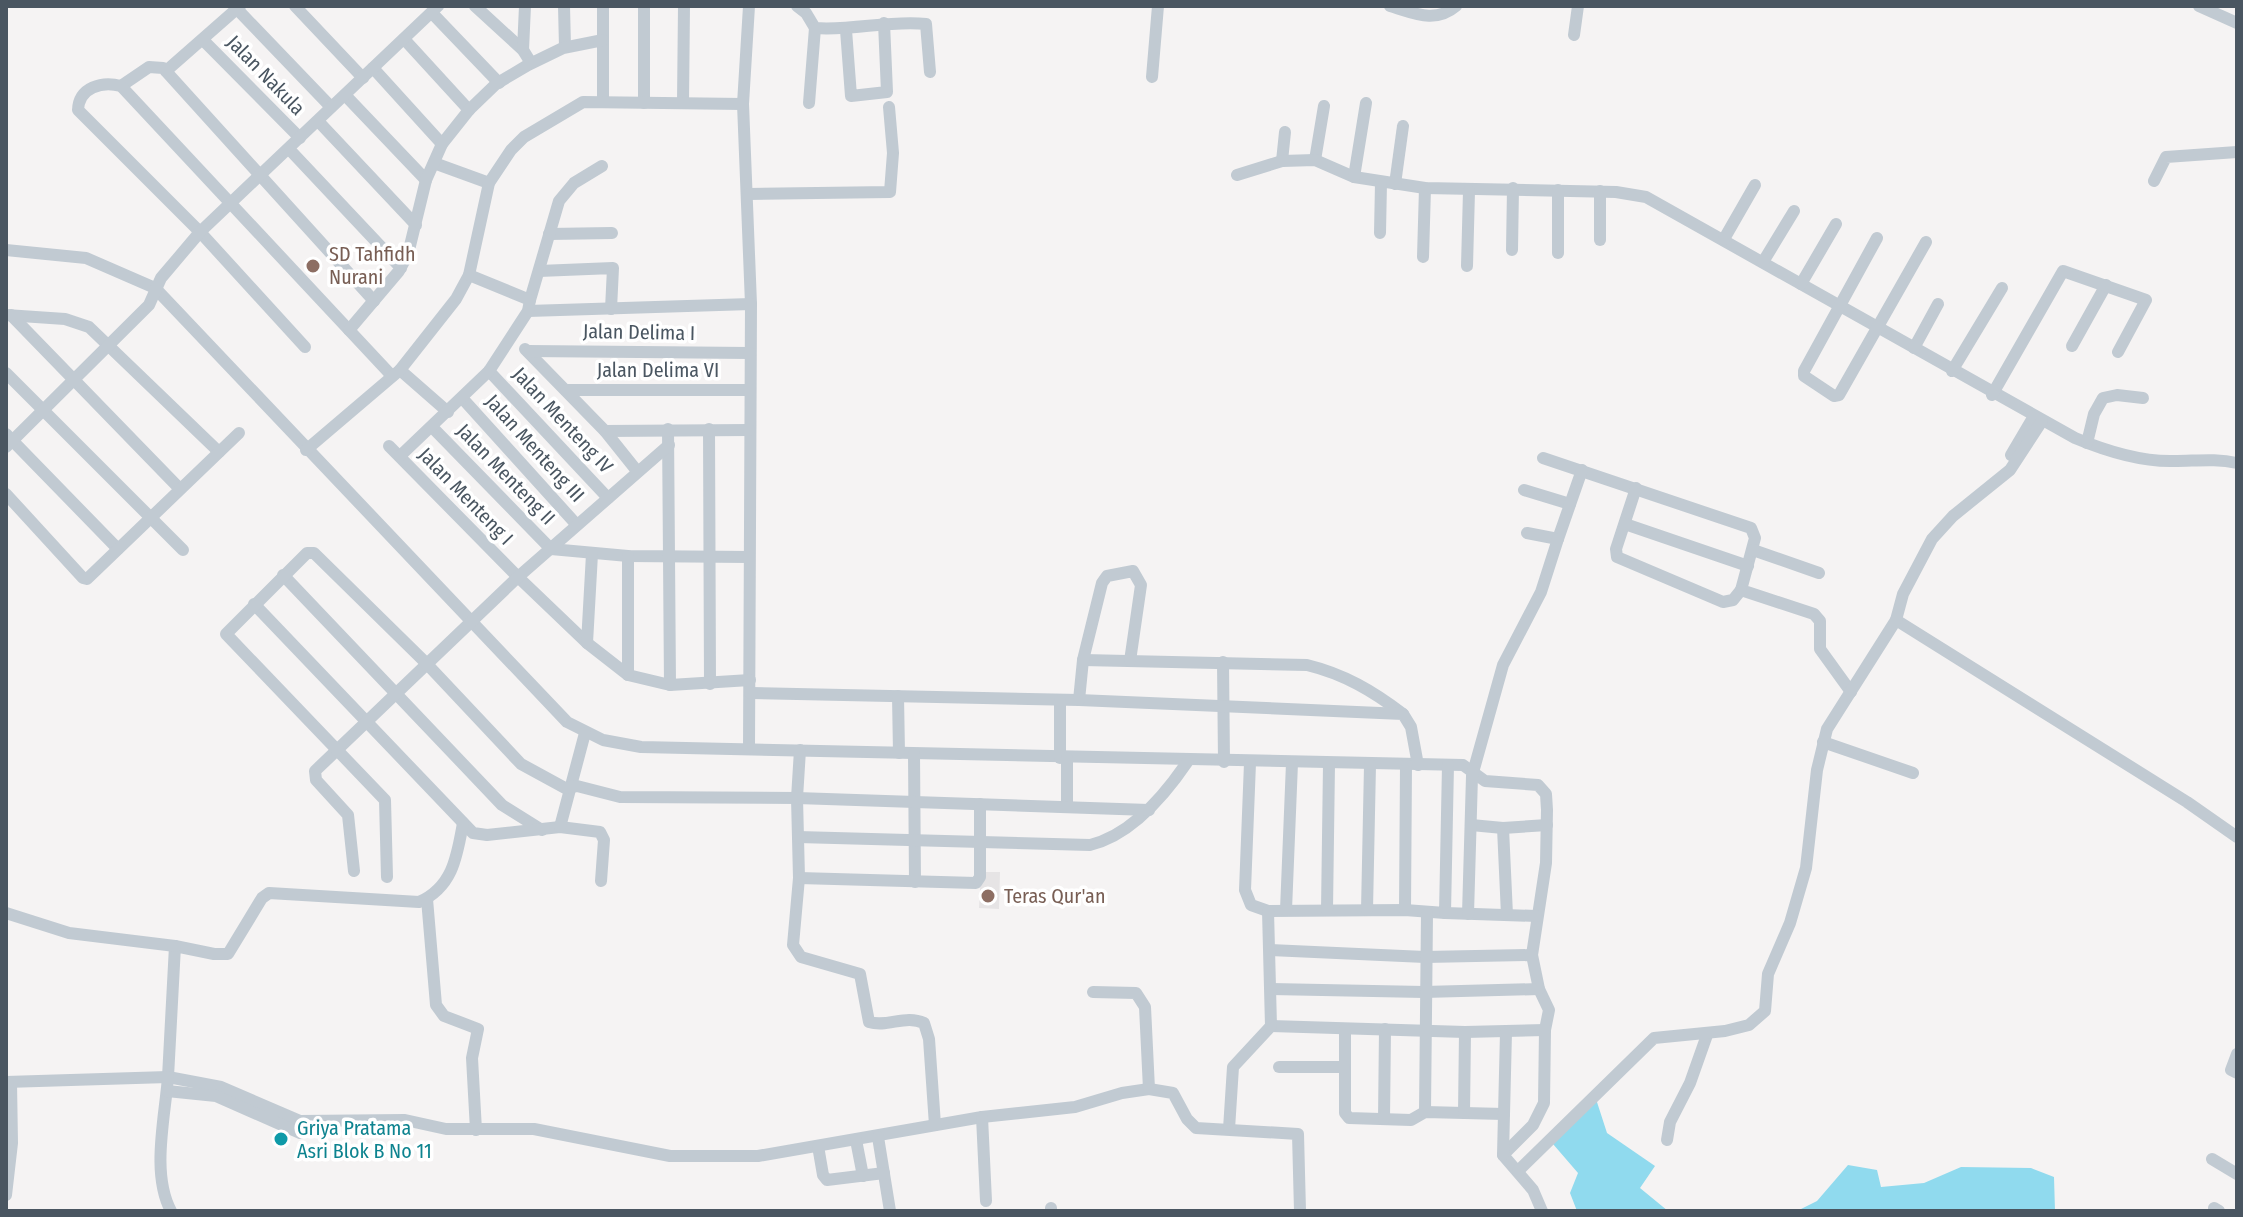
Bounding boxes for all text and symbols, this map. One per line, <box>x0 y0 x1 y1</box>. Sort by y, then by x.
street label: Jalan Nakula <box>222 30 310 120</box>
place label: SD Tahfidh Nurani <box>329 242 416 289</box>
marker: SD Tahfidh Nurani <box>304 257 322 275</box>
street label: Jalan Delima I <box>583 319 695 345</box>
street label: Jalan Delima VI <box>597 358 719 382</box>
street label: Jalan Menteng IV <box>508 362 619 479</box>
street label: Jalan Menteng III <box>480 389 590 507</box>
street label: Jalan Menteng II <box>414 442 518 550</box>
street label: Jalan Menteng I <box>414 442 518 550</box>
place label: Teras Qur'an <box>1004 884 1105 908</box>
marker: Teras Qur'an <box>979 887 997 905</box>
place label: Griya Pratama Asri Blok B No 11 <box>297 1116 432 1163</box>
marker: Griya Pratama Asri Blok B No 11 <box>272 1130 290 1148</box>

